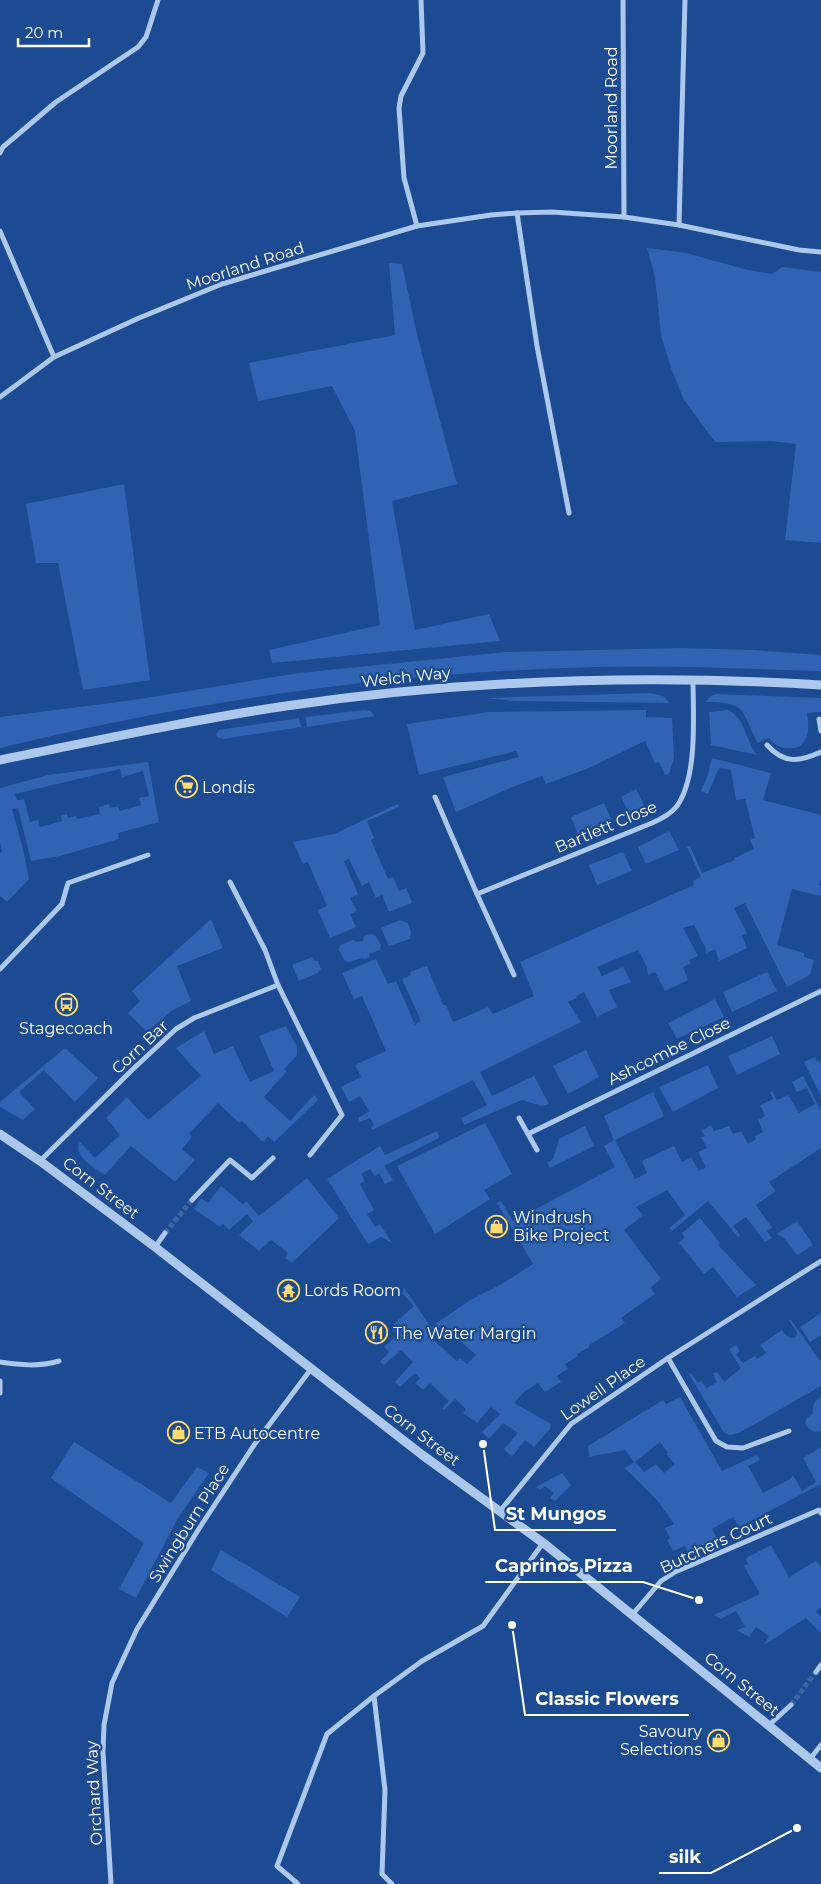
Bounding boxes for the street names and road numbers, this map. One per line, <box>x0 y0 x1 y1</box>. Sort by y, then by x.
street label: Moorland Road <box>602 46 621 170</box>
street label: Moorland Road <box>184 238 306 294</box>
street label: Welch Way <box>361 663 452 691</box>
street label: Bartlett Close <box>552 797 660 857</box>
street label: Ashcombe Close <box>605 1013 733 1089</box>
street label: Corn Bar <box>108 1016 172 1078</box>
street label: Corn Street <box>59 1153 143 1223</box>
street label: Lowell Place <box>557 1352 649 1424</box>
street label: Corn Street <box>380 1400 464 1470</box>
street label: Swingburn Place <box>145 1460 233 1586</box>
street label: Butchers Court <box>657 1508 776 1577</box>
street label: Corn Street <box>701 1648 784 1720</box>
street label: Orchard Way <box>82 1740 106 1846</box>

